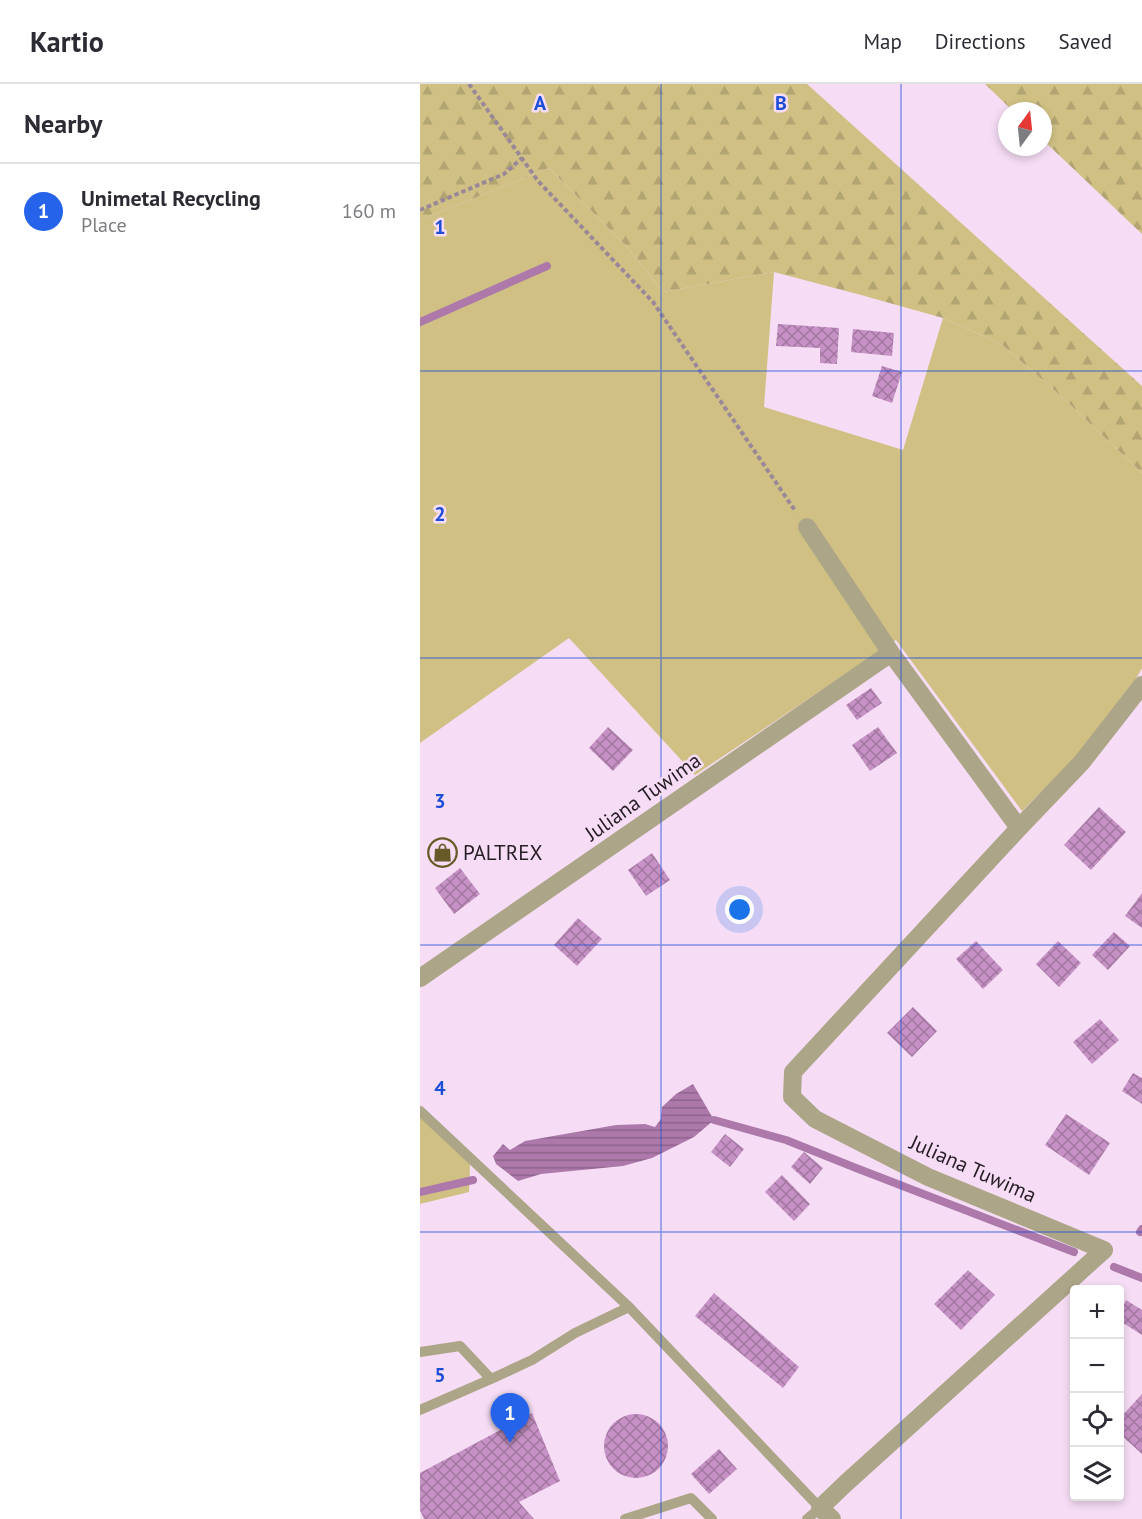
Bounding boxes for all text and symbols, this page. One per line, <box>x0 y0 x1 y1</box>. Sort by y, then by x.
text: Kartio <box>30 23 104 60</box>
text: Map <box>863 28 902 55</box>
text: Directions <box>935 28 1026 55</box>
text: Saved <box>1059 28 1112 55</box>
text: A <box>534 90 547 116</box>
text: B <box>775 90 787 116</box>
north arrow <box>998 102 1052 156</box>
text: Nearby <box>24 107 102 140</box>
text: Unimetal Recycling <box>81 184 261 212</box>
text: 1 <box>38 198 49 224</box>
text: 160 m <box>342 198 396 224</box>
text: Place <box>81 212 127 238</box>
text: 1 <box>434 214 446 240</box>
text: 2 <box>434 501 446 527</box>
street label: Juliana Tuwima <box>579 747 706 847</box>
text: 3 <box>434 788 446 814</box>
shop icon: PALTREX <box>426 837 458 869</box>
place label: PALTREX <box>463 839 542 866</box>
your location <box>725 895 754 924</box>
text: 4 <box>434 1075 446 1101</box>
street label: Juliana Tuwima <box>905 1128 1041 1208</box>
map controls <box>1070 1285 1124 1501</box>
button: + <box>1070 1285 1124 1339</box>
button: − <box>1070 1339 1124 1393</box>
text: 5 <box>434 1362 446 1388</box>
button: locate <box>1070 1393 1124 1447</box>
pin: 1 <box>490 1394 530 1443</box>
button: layers <box>1070 1447 1124 1501</box>

